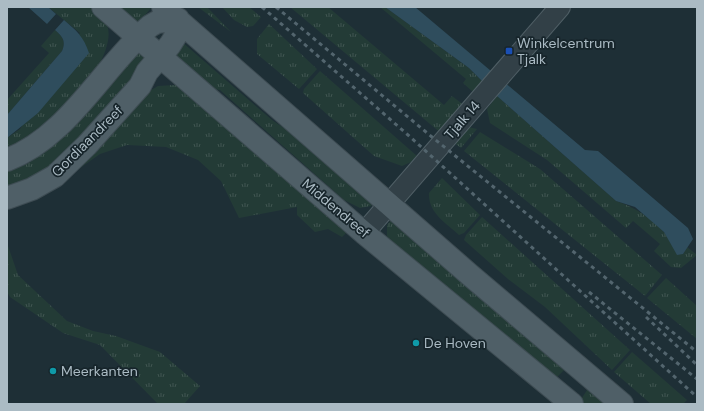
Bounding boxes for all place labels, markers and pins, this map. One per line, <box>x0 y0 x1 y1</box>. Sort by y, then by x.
place label: Winkelcentrum Tjalk <box>517 34 615 68</box>
marker: Winkelcentrum Tjalk <box>504 46 514 56</box>
place label: De Hoven <box>424 334 486 352</box>
marker: De Hoven <box>411 338 421 348</box>
place label: Meerkanten <box>61 362 138 380</box>
marker: Meerkanten <box>48 366 58 376</box>

